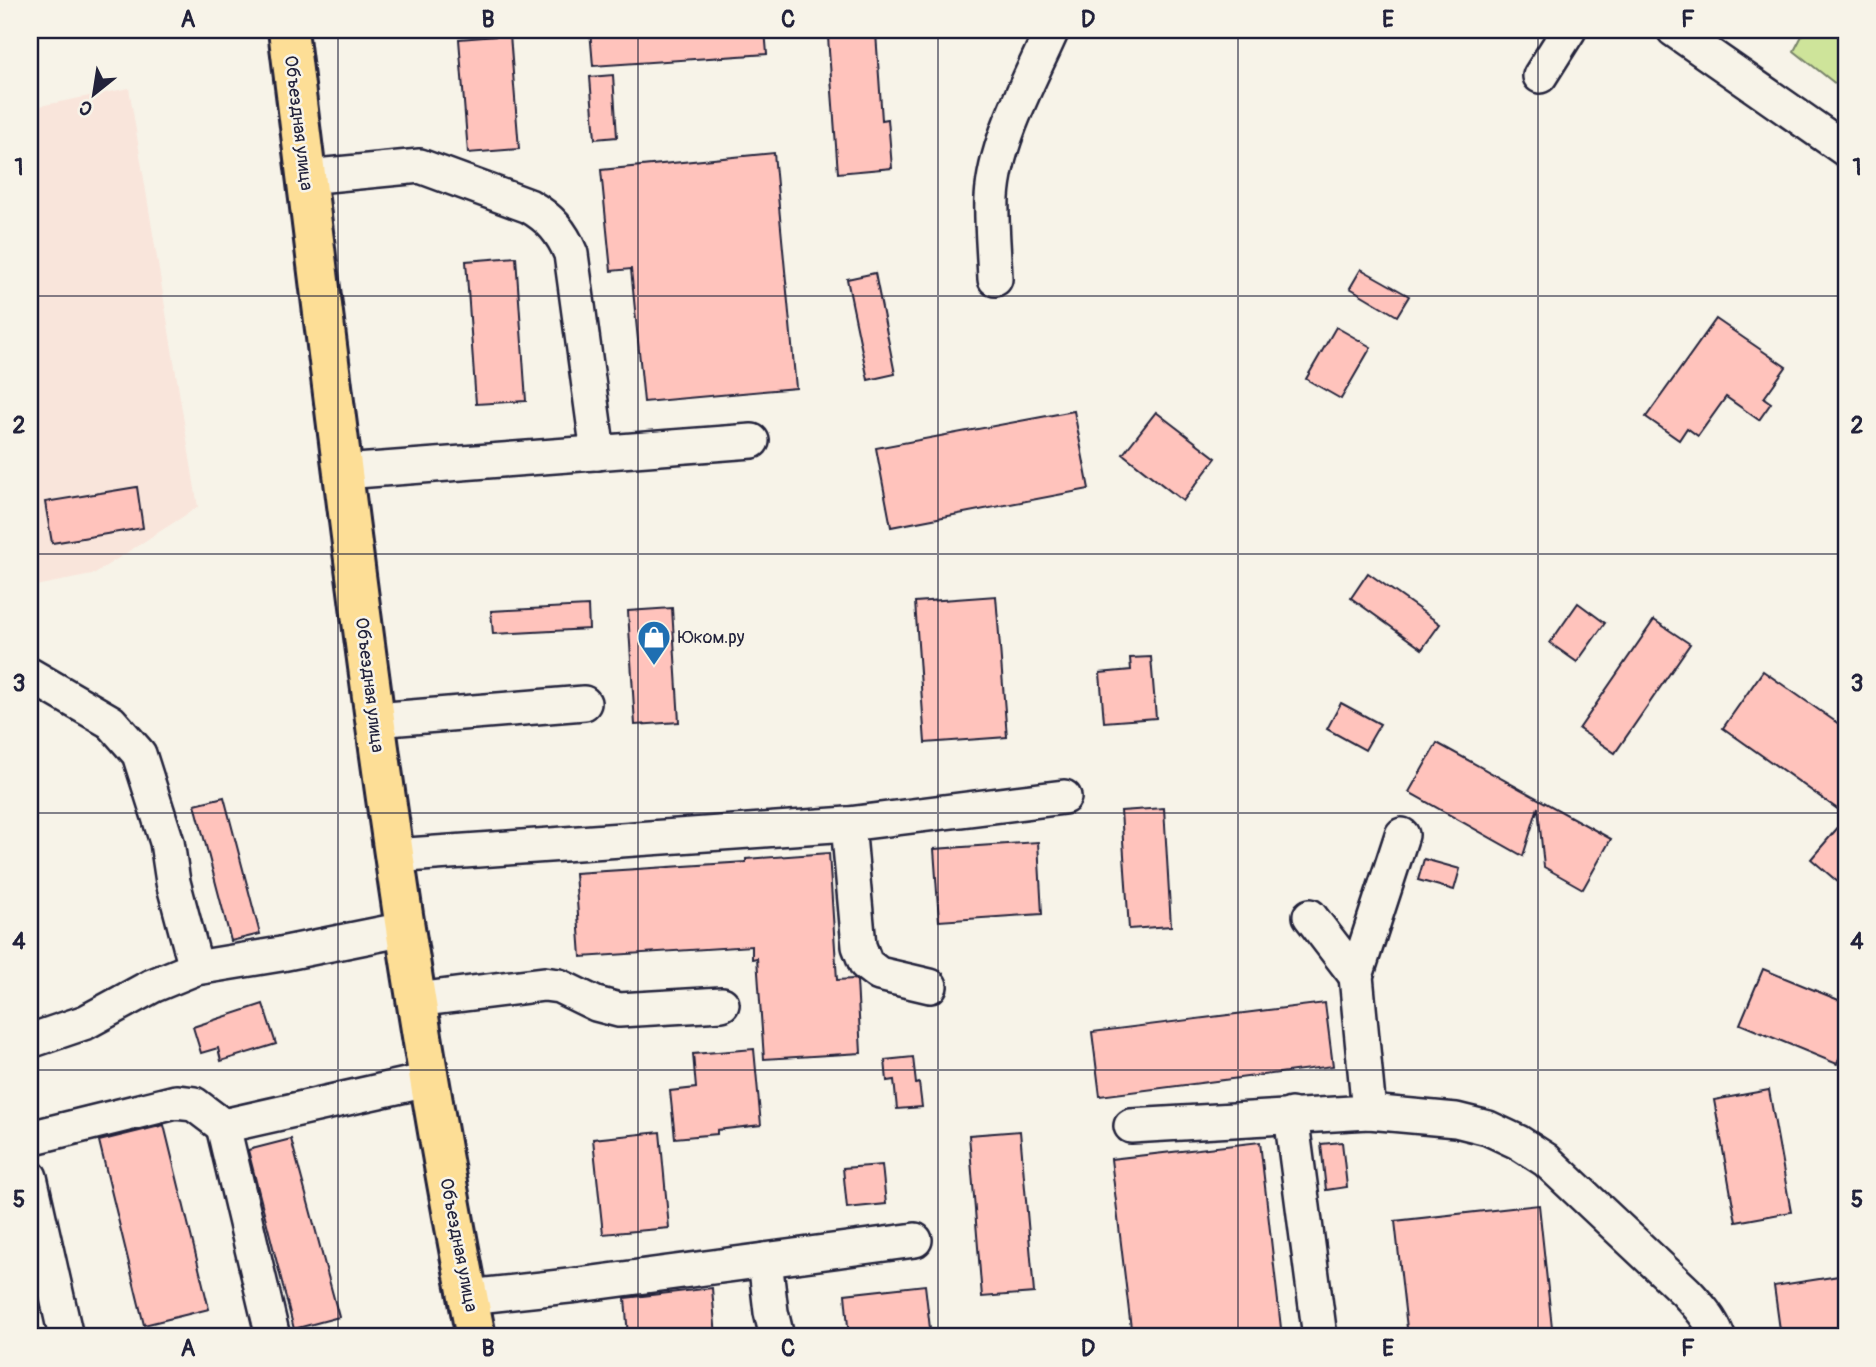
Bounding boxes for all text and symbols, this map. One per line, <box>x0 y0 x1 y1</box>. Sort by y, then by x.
text: A <box>181 5 196 34</box>
text: B <box>481 5 495 34</box>
text: C <box>781 5 795 34</box>
text: D <box>1081 5 1095 34</box>
text: E <box>1382 5 1394 34</box>
text: F <box>1681 5 1695 34</box>
street label: Объездная улица <box>279 54 318 192</box>
north arrow <box>60 60 130 130</box>
text: С <box>75 94 97 121</box>
text: 1 <box>15 153 24 182</box>
text: 1 <box>1853 153 1862 182</box>
text: 2 <box>13 411 26 440</box>
text: 2 <box>1851 411 1864 440</box>
street label: Объездная улица <box>350 616 389 754</box>
shop icon: Юком.ру <box>635 618 673 667</box>
place label: Юком.ру <box>678 626 745 649</box>
text: 3 <box>13 669 25 698</box>
text: 3 <box>1851 669 1863 698</box>
text: 4 <box>12 927 26 956</box>
text: 4 <box>1850 927 1864 956</box>
street label: Объездная улица <box>434 1176 483 1314</box>
text: 5 <box>13 1185 25 1214</box>
text: 5 <box>1851 1185 1863 1214</box>
text: A <box>181 1334 196 1363</box>
text: B <box>481 1334 495 1363</box>
text: C <box>781 1334 795 1363</box>
text: D <box>1081 1334 1095 1363</box>
text: E <box>1382 1334 1394 1363</box>
text: F <box>1681 1334 1695 1363</box>

